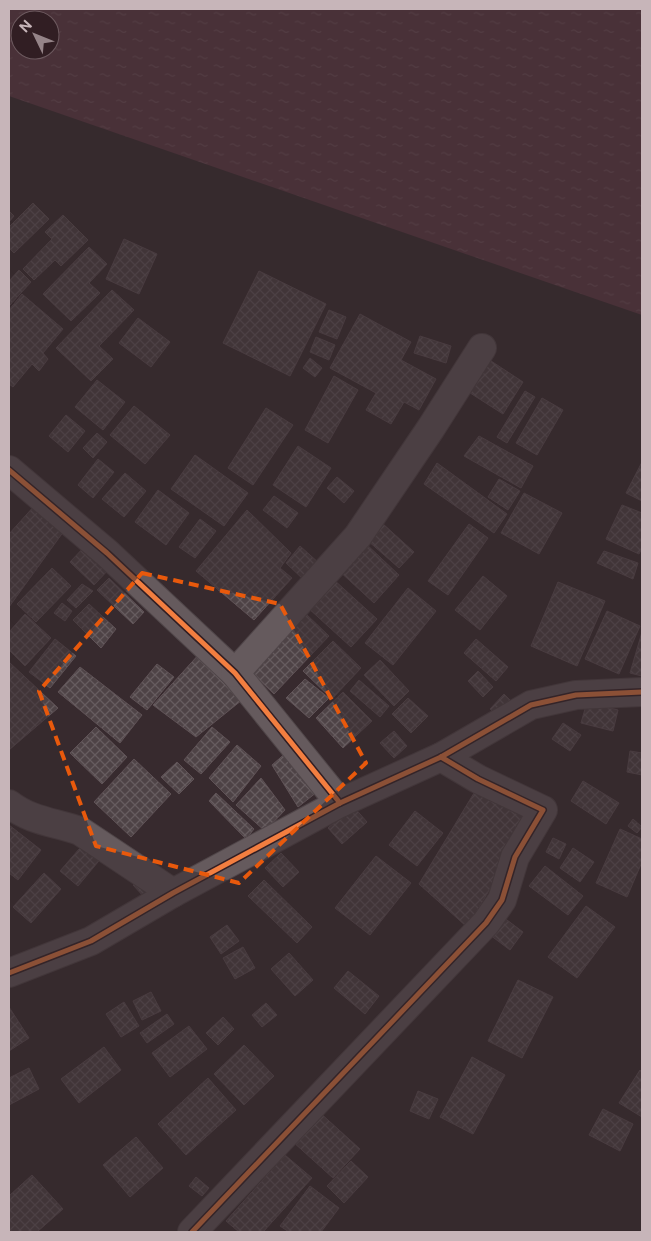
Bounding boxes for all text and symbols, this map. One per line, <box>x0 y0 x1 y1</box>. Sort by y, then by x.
north arrow <box>10 10 60 60</box>
text: N <box>16 17 35 36</box>

